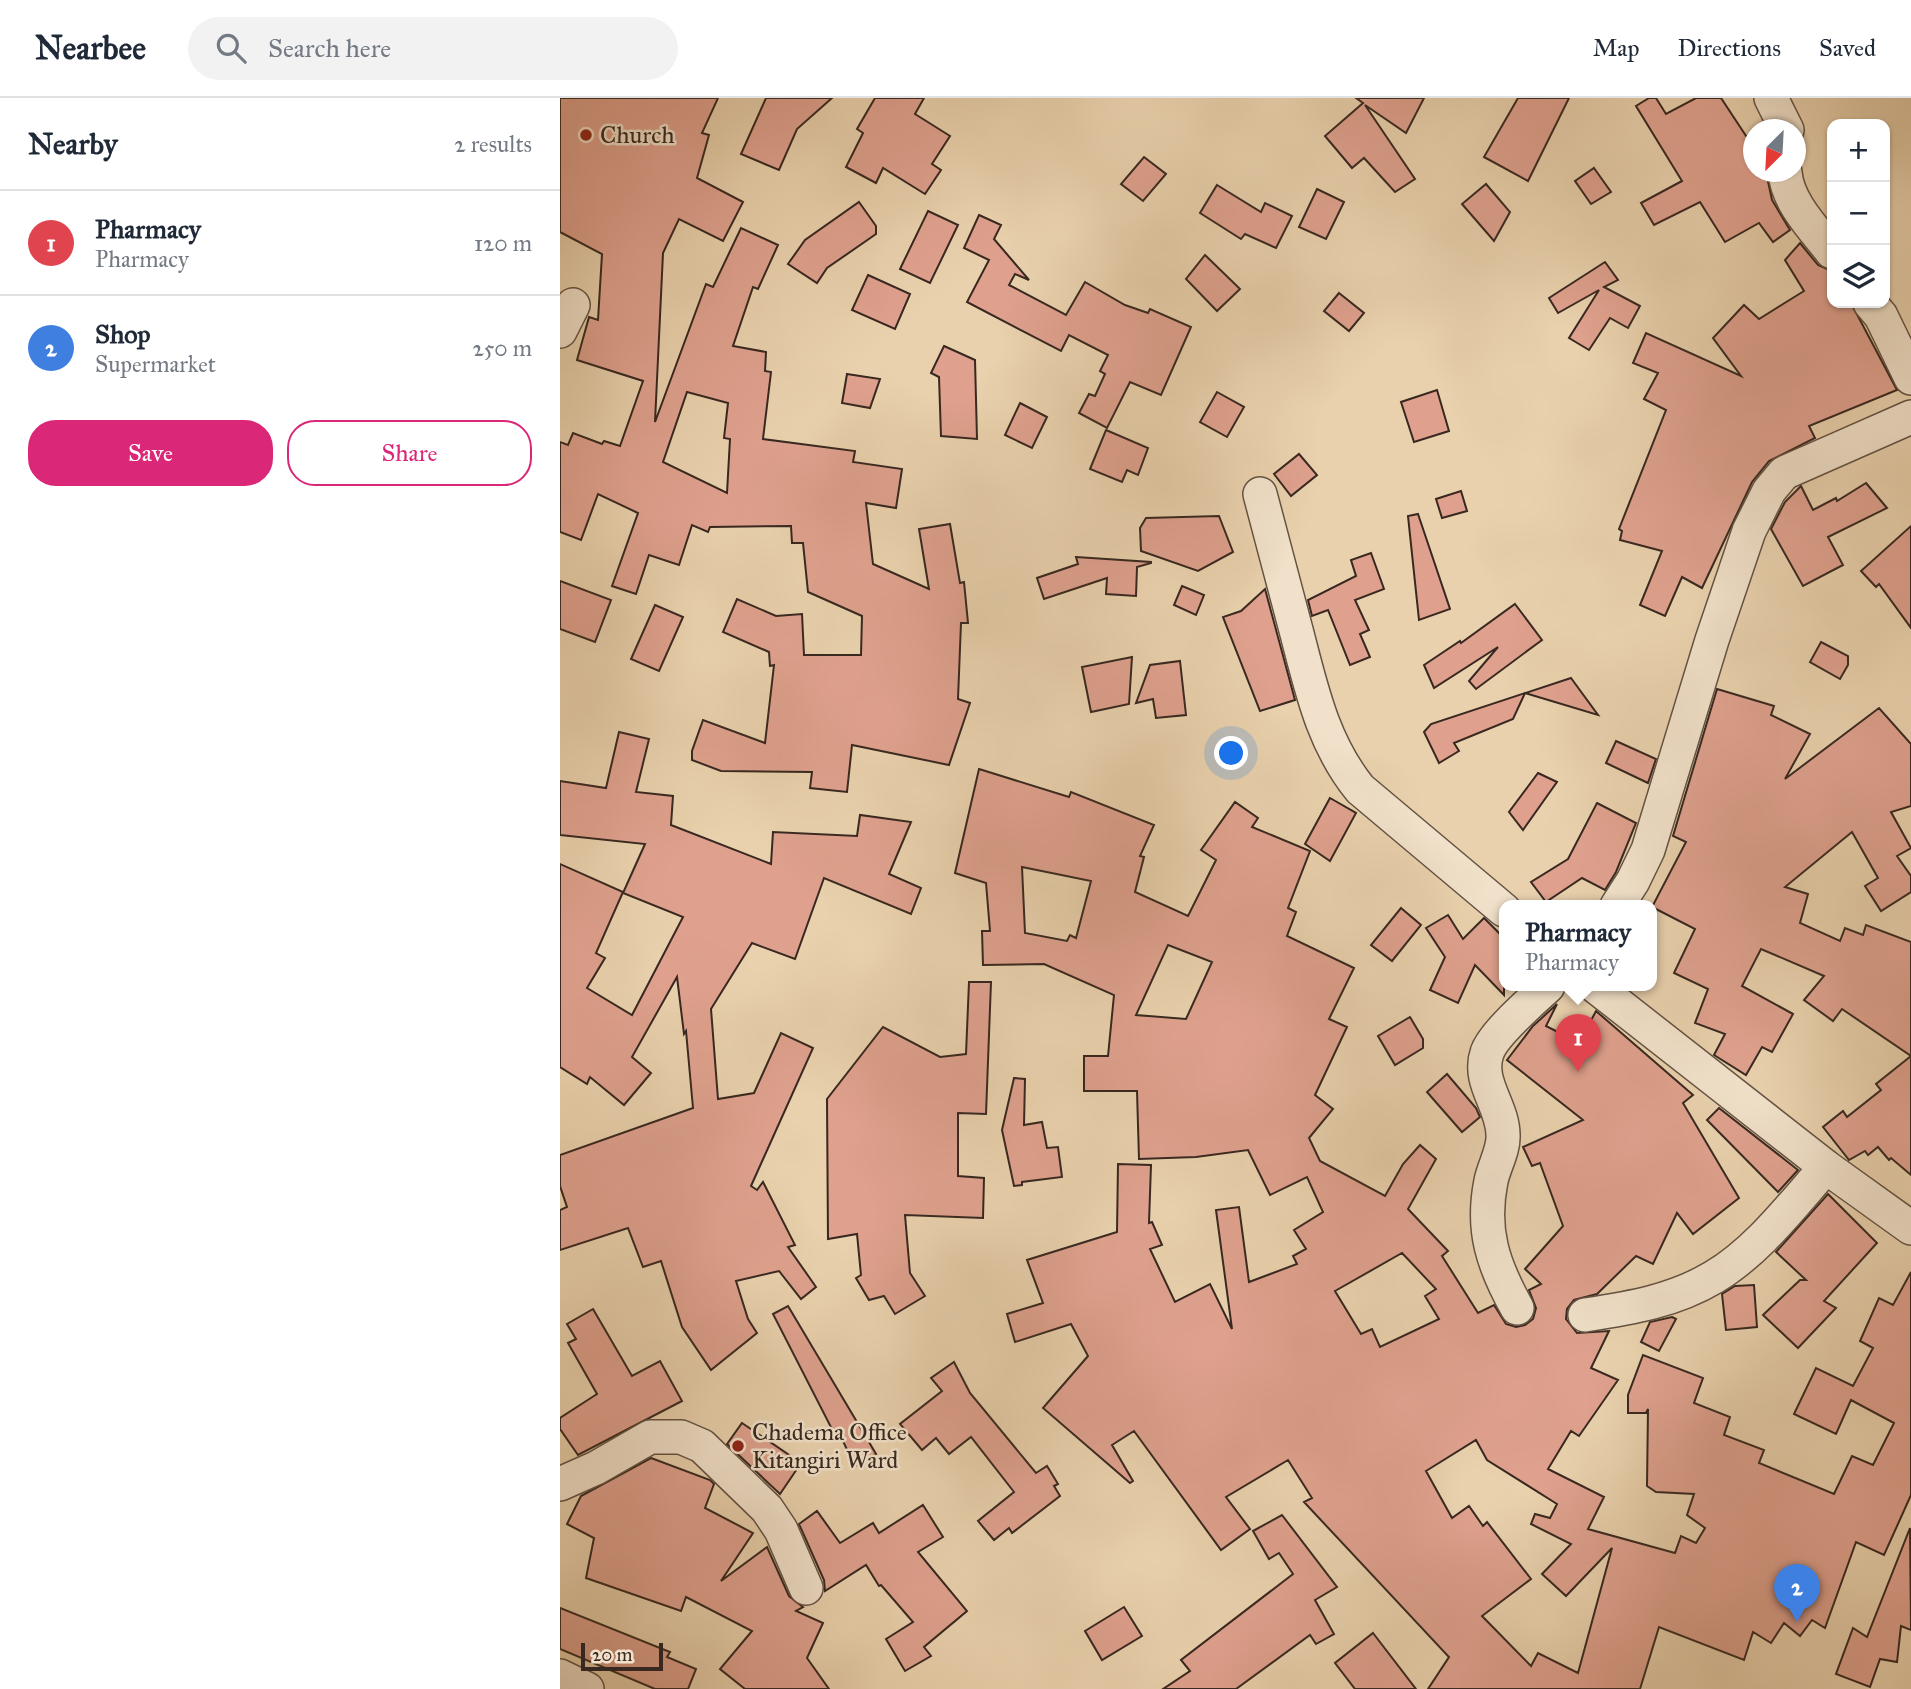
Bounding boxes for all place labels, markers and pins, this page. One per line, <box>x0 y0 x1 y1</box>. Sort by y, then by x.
place label: Church <box>600 120 675 150</box>
marker: Church <box>578 127 594 143</box>
pin: 1 <box>1555 1014 1601 1072</box>
place label: Chadema Office Kitangiri Ward <box>752 1417 907 1475</box>
marker: Chadema Office Kitangiri Ward <box>730 1438 746 1454</box>
pin: 2 <box>1774 1564 1820 1622</box>

